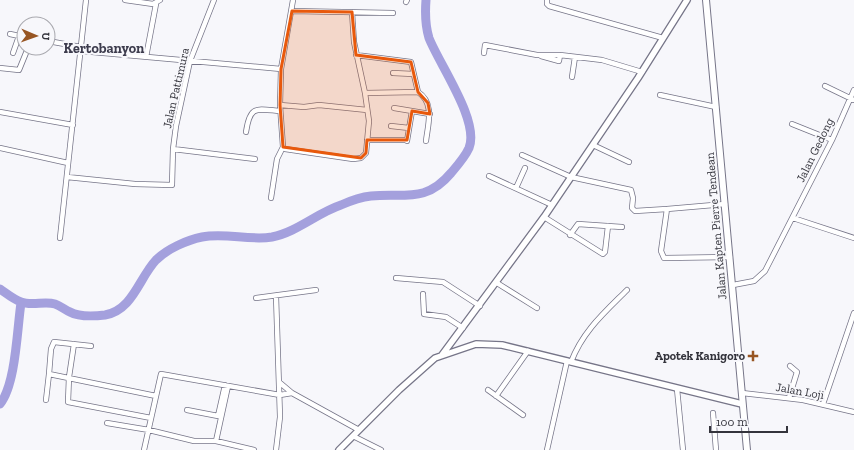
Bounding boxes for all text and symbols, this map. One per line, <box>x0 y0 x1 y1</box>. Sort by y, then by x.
north arrow <box>16 16 56 56</box>
text: U <box>39 32 52 41</box>
district label: Kertobanyon <box>64 40 145 57</box>
street label: Jalan Pattimura <box>160 46 192 130</box>
street label: Jalan Gedong <box>793 115 837 184</box>
street label: Jalan Kapten Pierre Tendean <box>703 152 729 300</box>
place label: Apotek Kanigoro <box>655 349 746 363</box>
marker: Apotek Kanigoro <box>748 351 758 361</box>
street label: Jalan Loji <box>775 380 826 403</box>
scale bar <box>710 408 787 434</box>
text: 100 m <box>716 415 748 429</box>

